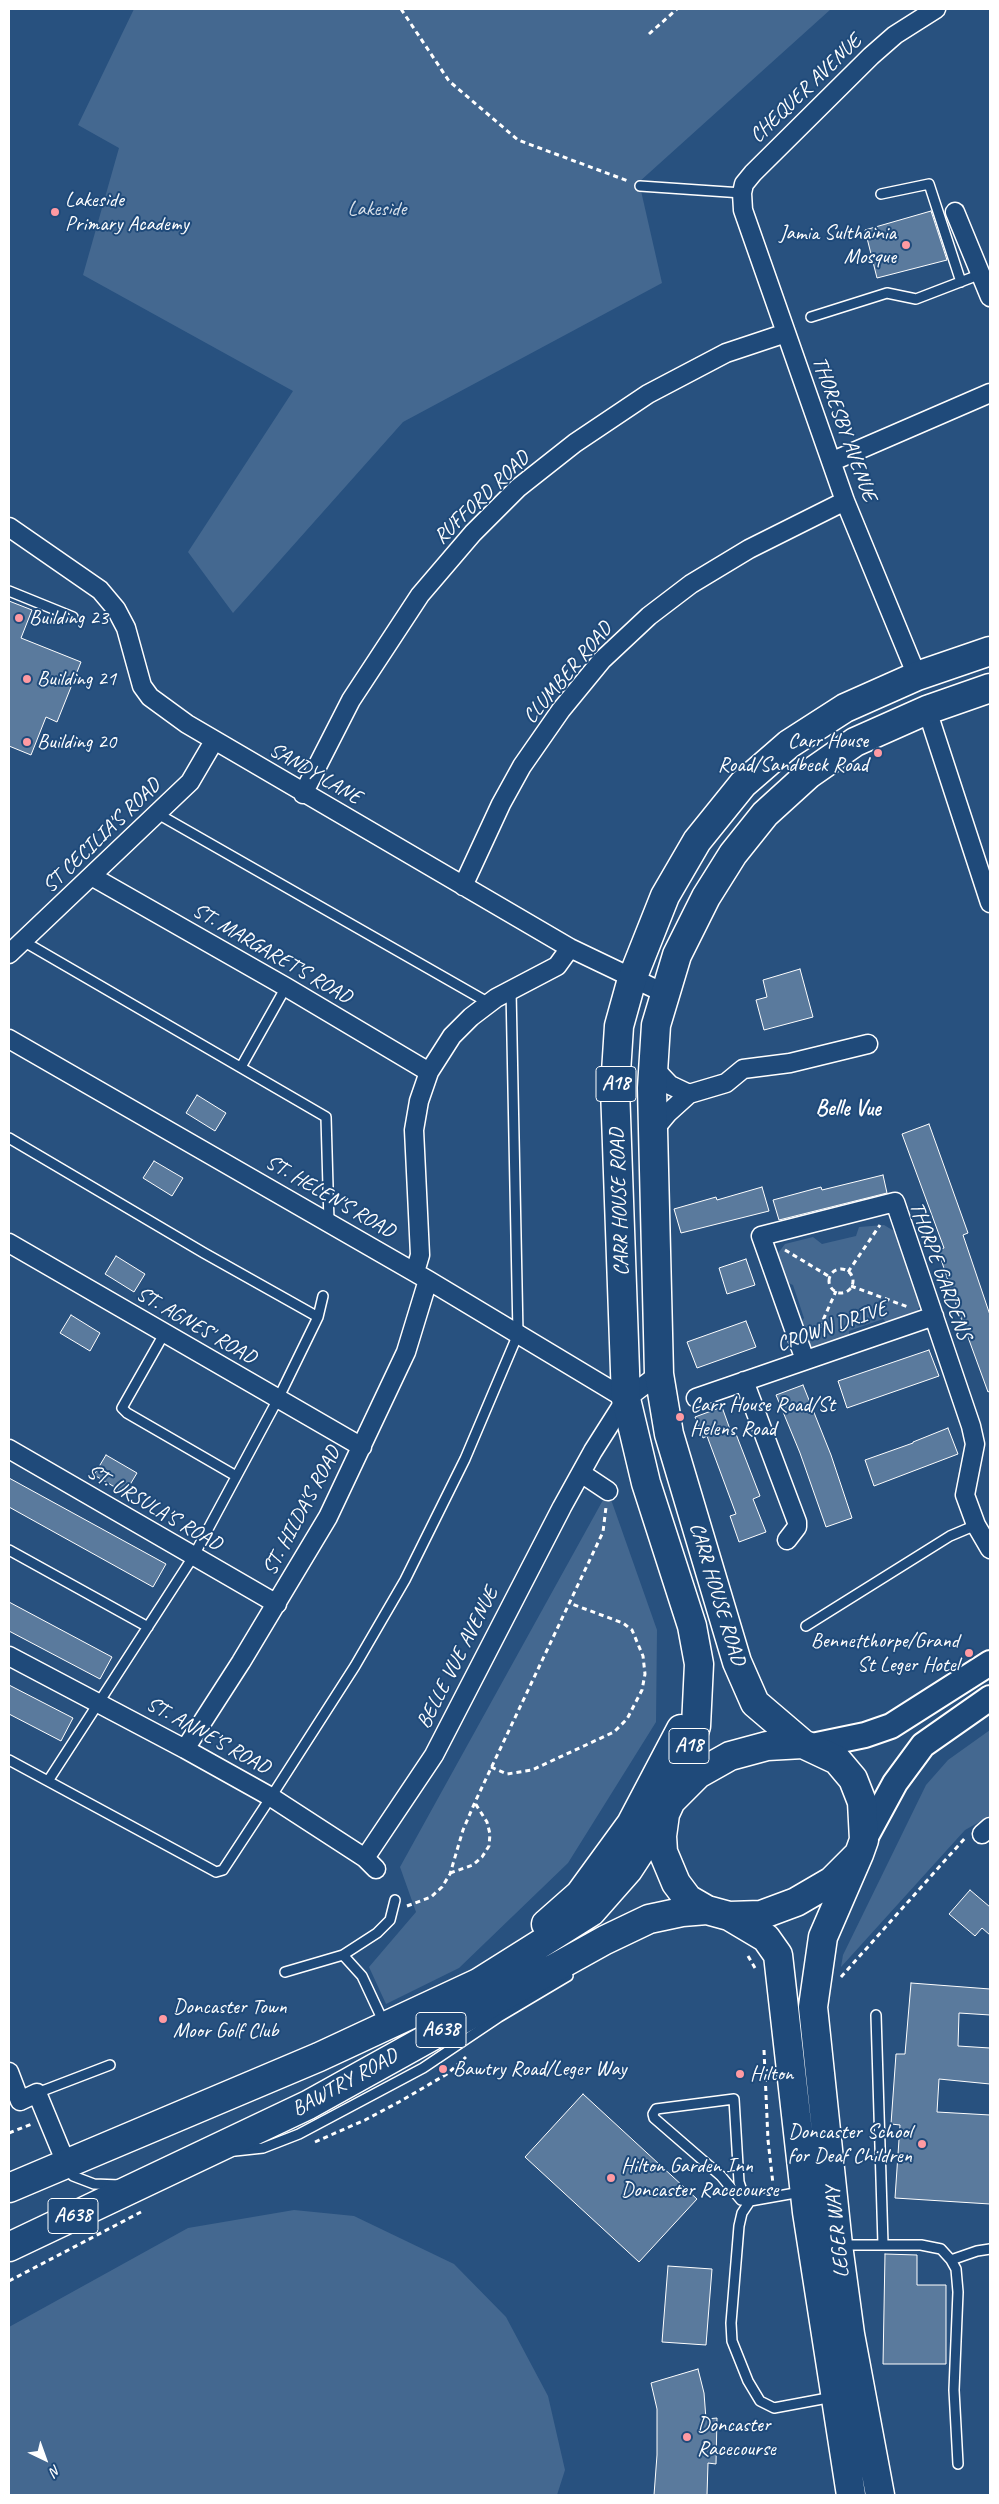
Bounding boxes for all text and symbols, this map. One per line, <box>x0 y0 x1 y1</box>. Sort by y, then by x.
street label: CHEQUER AVENUE <box>745 29 867 149</box>
place label: Lakeside Primary Academy <box>65 187 189 237</box>
park label: Lakeside <box>348 196 406 222</box>
marker: Lakeside Primary Academy <box>49 206 61 218</box>
place label: Jamia Sulthainia Mosque <box>779 220 896 270</box>
marker: Jamia Sulthainia Mosque <box>900 239 912 251</box>
street label: THORESBY AVENUE <box>806 353 882 505</box>
street label: RUFFORD ROAD <box>429 446 535 550</box>
place label: Building 23 <box>29 605 108 631</box>
marker: Building 23 <box>13 612 25 624</box>
street label: CLUMBER ROAD <box>518 617 618 729</box>
place label: Building 21 <box>37 666 116 692</box>
marker: Building 21 <box>21 673 33 685</box>
place label: Carr House Road/Sandbeck Road <box>718 728 868 778</box>
place label: Building 20 <box>37 729 116 755</box>
marker: Building 20 <box>21 736 33 748</box>
street label: SANDY LANE <box>264 738 366 810</box>
marker: Carr House Road/Sandbeck Road <box>872 747 884 759</box>
street label: ST CECILIA'S ROAD <box>38 773 166 899</box>
street label: ST. MARGARET'S ROAD <box>188 898 356 1010</box>
road number: A18 <box>596 1066 636 1102</box>
district label: Belle Vue <box>815 1096 881 1122</box>
street label: CARR HOUSE ROAD <box>605 1128 635 1276</box>
street label: ST. HELEN'S ROAD <box>261 1150 399 1244</box>
street label: THORPE GARDENS <box>903 1199 977 1343</box>
street label: ST. AGNES' ROAD <box>131 1281 261 1371</box>
street label: CROWN DRIVE <box>774 1296 890 1358</box>
place label: Carr House Road/St Helens Road <box>690 1392 835 1442</box>
marker: Carr House Road/St Helens Road <box>674 1411 686 1423</box>
street label: ST. HILDA'S ROAD <box>257 1442 347 1580</box>
street label: ST. URSULA'S ROAD <box>82 1459 226 1557</box>
street label: CARR HOUSE ROAD <box>683 1520 751 1668</box>
street label: BELLE VUE AVENUE <box>412 1583 504 1733</box>
place label: Bennetthorpe/Grand St Leger Hotel <box>811 1628 959 1678</box>
marker: Bennetthorpe/Grand St Leger Hotel <box>963 1647 975 1659</box>
street label: ST. ANNE'S ROAD <box>142 1692 274 1780</box>
road number: A18 <box>669 1728 709 1764</box>
place label: Doncaster Town Moor Golf Club <box>173 1994 287 2044</box>
road number: A638 <box>416 2012 466 2048</box>
marker: Doncaster Town Moor Golf Club <box>157 2013 169 2025</box>
street label: BAWTRY ROAD <box>288 2044 402 2122</box>
place label: Bawtry Road/Leger Way <box>453 2056 626 2082</box>
place label: Hilton <box>750 2061 793 2087</box>
marker: Bawtry Road/Leger Way <box>437 2063 449 2075</box>
marker: Hilton <box>734 2068 746 2080</box>
place label: Doncaster School for Deaf Children <box>788 2119 912 2169</box>
marker: Doncaster School for Deaf Children <box>916 2138 928 2150</box>
place label: Hilton Garden Inn Doncaster Racecourse <box>621 2153 778 2203</box>
marker: Hilton Garden Inn Doncaster Racecourse <box>605 2172 617 2184</box>
street label: LEGER WAY <box>821 2185 855 2279</box>
road number: A638 <box>48 2198 98 2234</box>
place label: Doncaster Racecourse <box>697 2412 776 2462</box>
marker: Doncaster Racecourse <box>681 2431 693 2443</box>
north arrow <box>20 2434 70 2484</box>
text: N <box>46 2461 64 2480</box>

